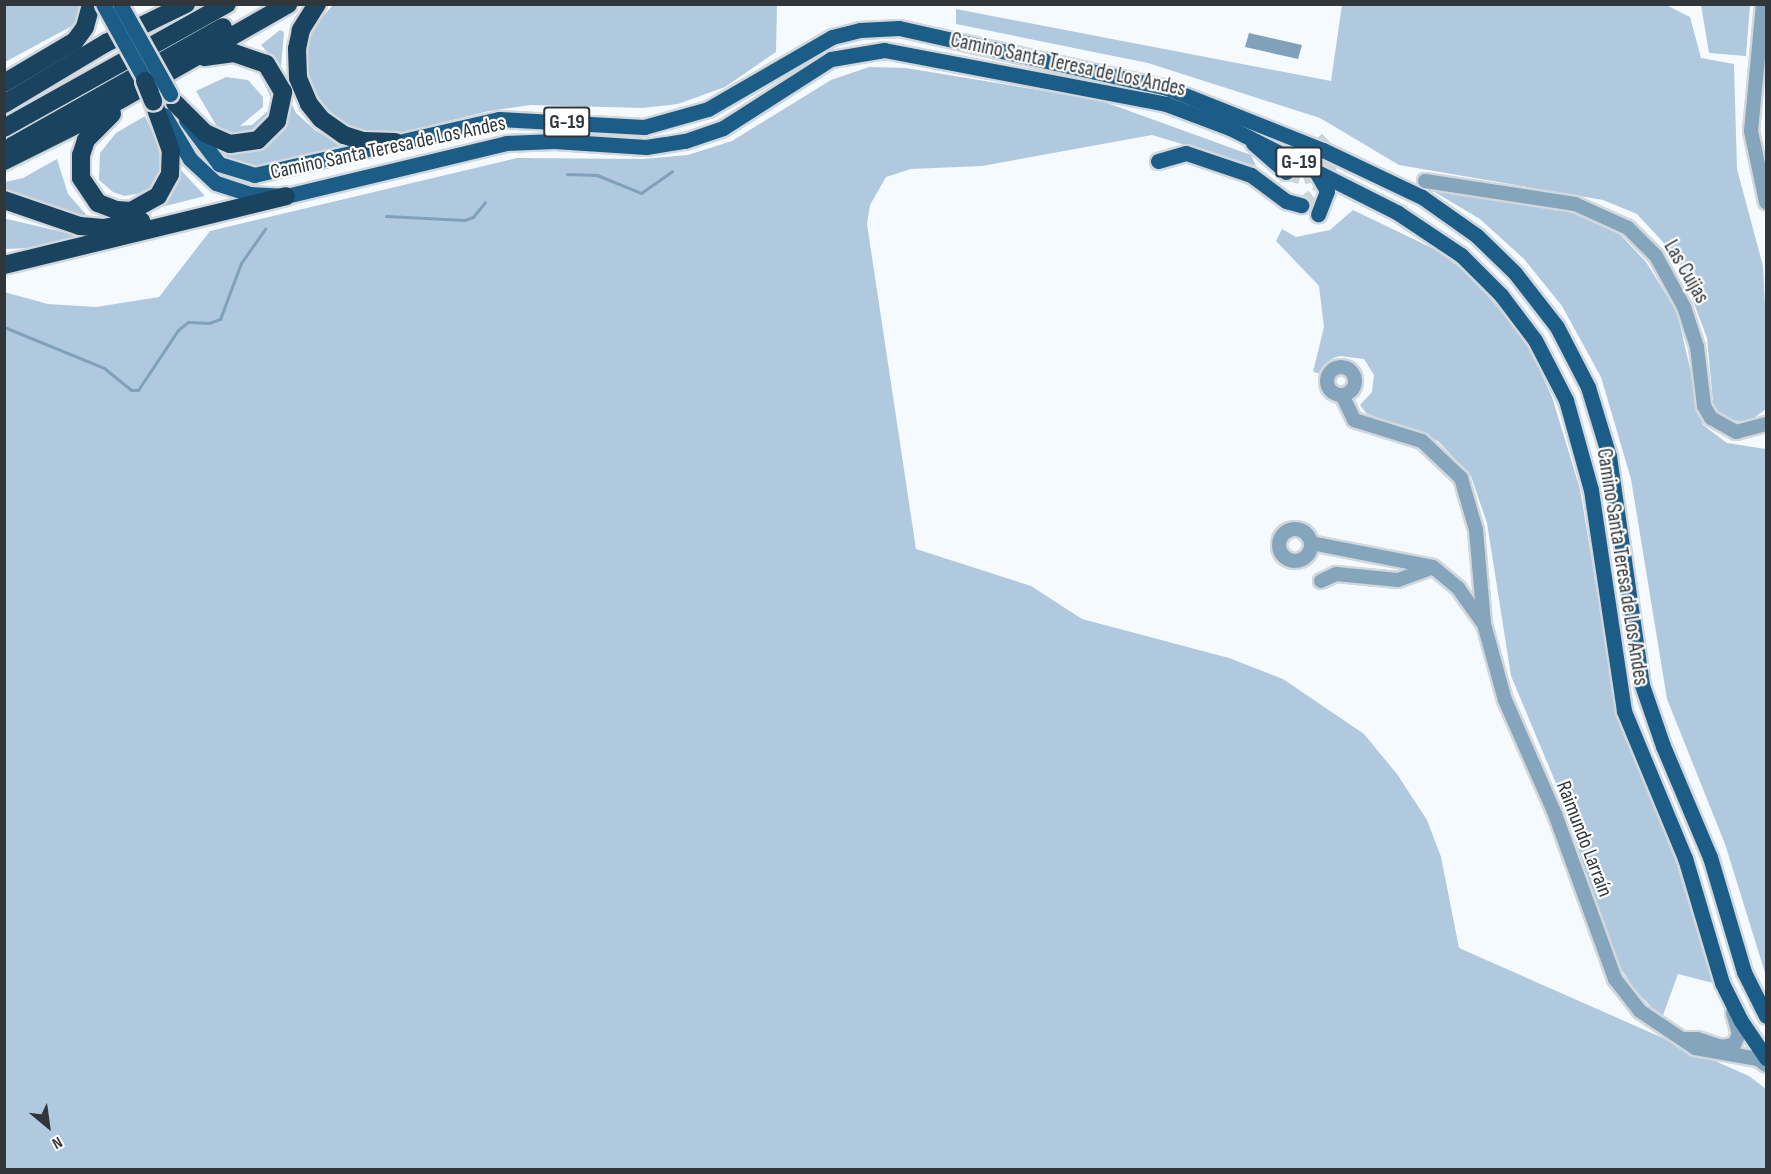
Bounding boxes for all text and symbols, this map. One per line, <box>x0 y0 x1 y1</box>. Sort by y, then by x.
street label: Camino Santa Teresa de Los Andes <box>948 28 1188 102</box>
road number: G-19 <box>543 105 591 139</box>
street label: Camino Santa Teresa de Los Andes <box>268 111 508 185</box>
road number: G-19 <box>1275 145 1323 179</box>
street label: Las Cuijas <box>1658 236 1714 308</box>
street label: Camino Santa Teresa de Los Andes <box>1591 447 1653 687</box>
street label: Raimundo Larraín <box>1550 778 1618 900</box>
north arrow <box>18 1096 78 1156</box>
text: N <box>49 1132 65 1153</box>

